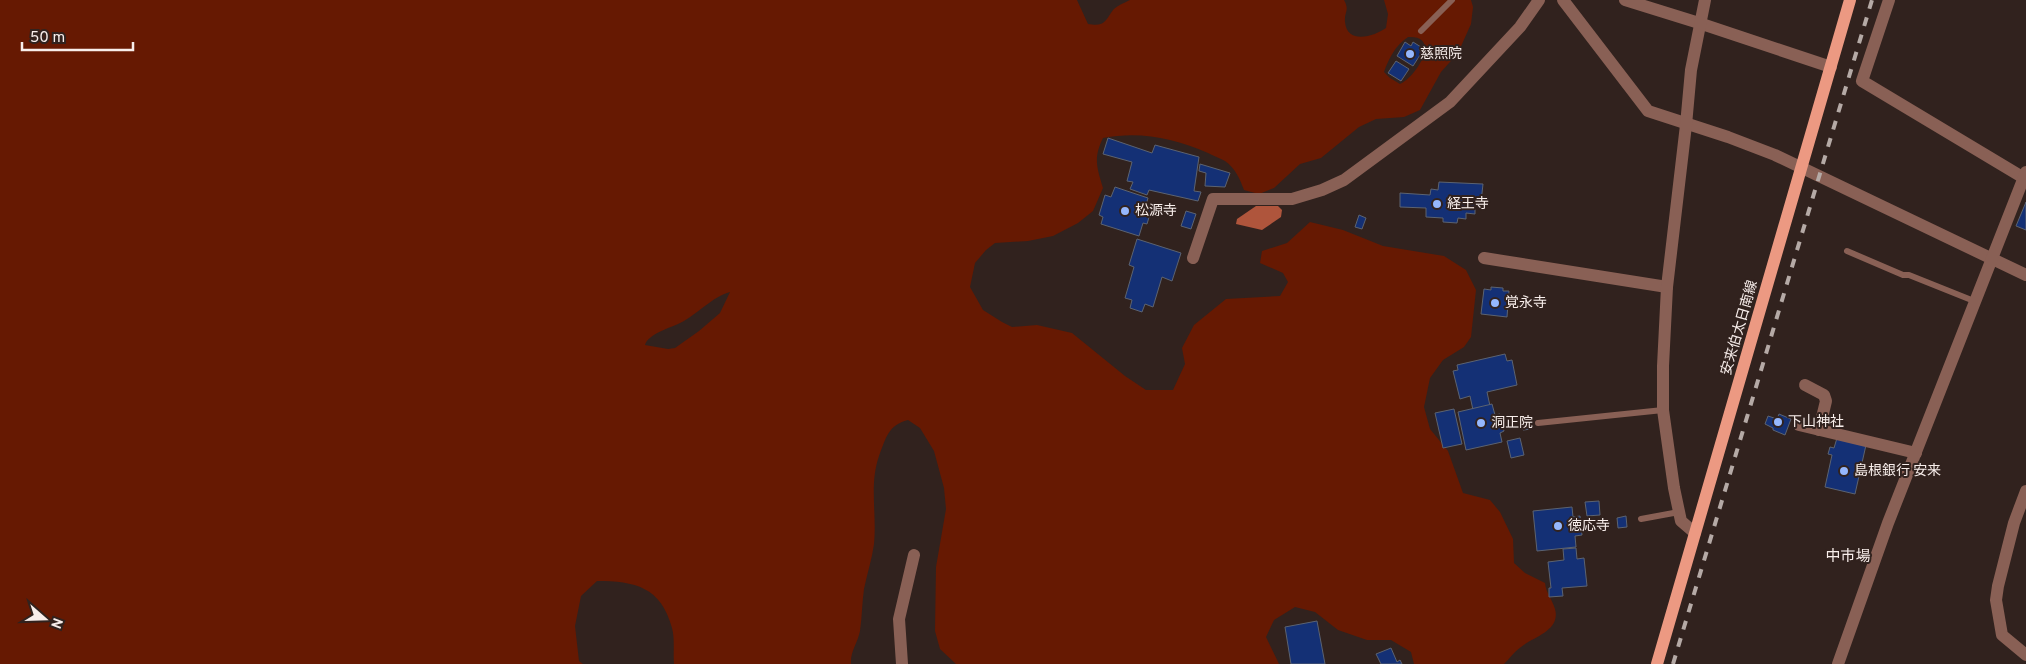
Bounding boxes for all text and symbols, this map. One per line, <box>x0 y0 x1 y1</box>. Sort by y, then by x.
scale bar <box>22 20 134 52</box>
text: 50 m <box>30 29 65 48</box>
place label: 慈照院 <box>1420 46 1462 63</box>
marker: 慈照院 <box>1404 48 1416 60</box>
place label: 経王寺 <box>1447 196 1489 213</box>
marker: 経王寺 <box>1431 198 1443 210</box>
place label: 松源寺 <box>1135 203 1177 220</box>
marker: 松源寺 <box>1119 205 1131 217</box>
street label: 安来伯太日南線 <box>1718 279 1762 377</box>
place label: 覚永寺 <box>1505 295 1547 312</box>
marker: 覚永寺 <box>1489 297 1501 309</box>
place label: 下山神社 <box>1788 414 1844 431</box>
place label: 洞正院 <box>1491 415 1533 432</box>
marker: 下山神社 <box>1772 416 1784 428</box>
marker: 洞正院 <box>1475 417 1487 429</box>
place label: 島根銀行 安来 <box>1854 463 1941 480</box>
marker: 島根銀行 安来 <box>1838 465 1850 477</box>
place label: 徳応寺 <box>1568 518 1610 535</box>
marker: 徳応寺 <box>1552 520 1564 532</box>
district label: 中市場 <box>1825 548 1871 567</box>
north arrow <box>20 594 70 644</box>
text: N <box>46 615 66 631</box>

